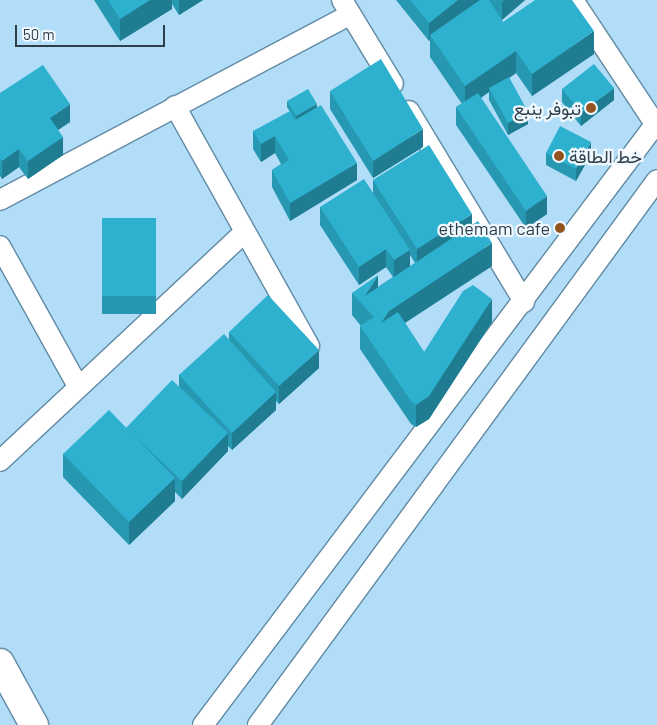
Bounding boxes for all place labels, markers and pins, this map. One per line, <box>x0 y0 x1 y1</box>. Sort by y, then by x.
place label: تبوفر ينبع <box>514 97 581 119</box>
marker: تبوفر ينبع <box>585 102 597 114</box>
place label: خط الطاقة <box>569 145 642 167</box>
marker: خط الطاقة <box>553 150 565 162</box>
place label: ethemam cafe <box>439 217 550 239</box>
marker: ethemam cafe <box>554 222 566 234</box>

